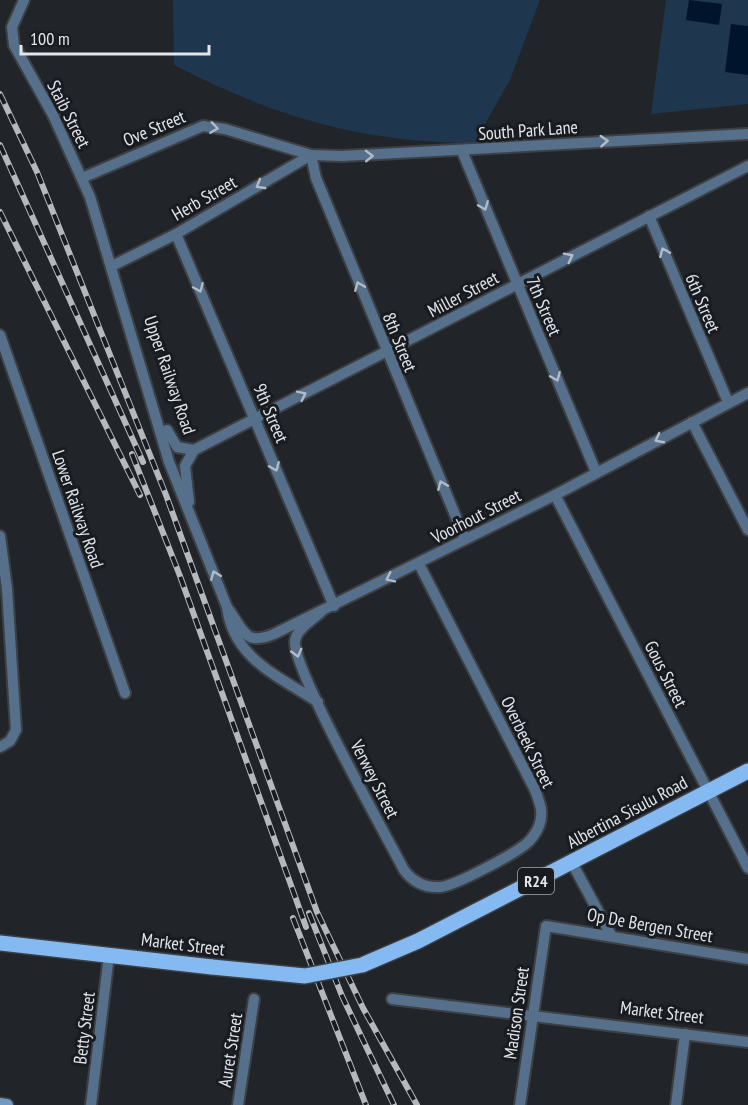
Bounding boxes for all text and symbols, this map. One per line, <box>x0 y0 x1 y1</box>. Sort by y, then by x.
scale bar <box>21 18 208 56</box>
text: 100 m <box>30 27 70 50</box>
street label: Staib Street <box>42 76 96 152</box>
street label: Ove Street <box>120 105 189 151</box>
street label: South Park Lane <box>477 115 579 145</box>
one-way arrow <box>209 121 218 133</box>
one-way arrow <box>600 135 609 148</box>
one-way arrow <box>365 150 374 162</box>
street label: Herb Street <box>168 170 240 226</box>
one-way arrow <box>256 177 266 189</box>
one-way arrow <box>477 199 489 210</box>
one-way arrow <box>659 247 671 258</box>
one-way arrow <box>562 253 573 265</box>
street label: Miller Street <box>424 266 503 322</box>
street label: 6th Street <box>680 270 726 336</box>
street label: 7th Street <box>521 273 567 339</box>
one-way arrow <box>192 281 204 292</box>
one-way arrow <box>354 281 366 292</box>
street label: 8th Street <box>378 309 422 375</box>
street label: Upper Railway Road <box>139 313 201 437</box>
one-way arrow <box>549 371 561 382</box>
street label: 9th Street <box>248 380 294 446</box>
one-way arrow <box>296 391 307 402</box>
one-way arrow <box>655 432 665 443</box>
street label: Lower Railway Road <box>47 447 109 571</box>
one-way arrow <box>268 461 280 472</box>
one-way arrow <box>437 480 449 491</box>
street label: Voorhout Street <box>426 484 525 549</box>
one-way arrow <box>209 570 222 581</box>
one-way arrow <box>386 571 397 583</box>
street label: Gous Street <box>639 637 693 711</box>
one-way arrow <box>290 647 302 658</box>
street label: Overbeek Street <box>496 692 560 792</box>
street label: Verwey Street <box>345 735 404 822</box>
street label: Albertina Sisulu Road <box>563 771 691 853</box>
road number: R24 <box>518 868 554 894</box>
street label: Op De Bergen Street <box>585 903 715 947</box>
street label: Market Street <box>140 927 226 961</box>
street label: Madison Street <box>498 965 534 1061</box>
street label: Betty Street <box>68 990 100 1066</box>
street label: Market Street <box>619 995 705 1029</box>
street label: Auret Street <box>213 1011 247 1089</box>

